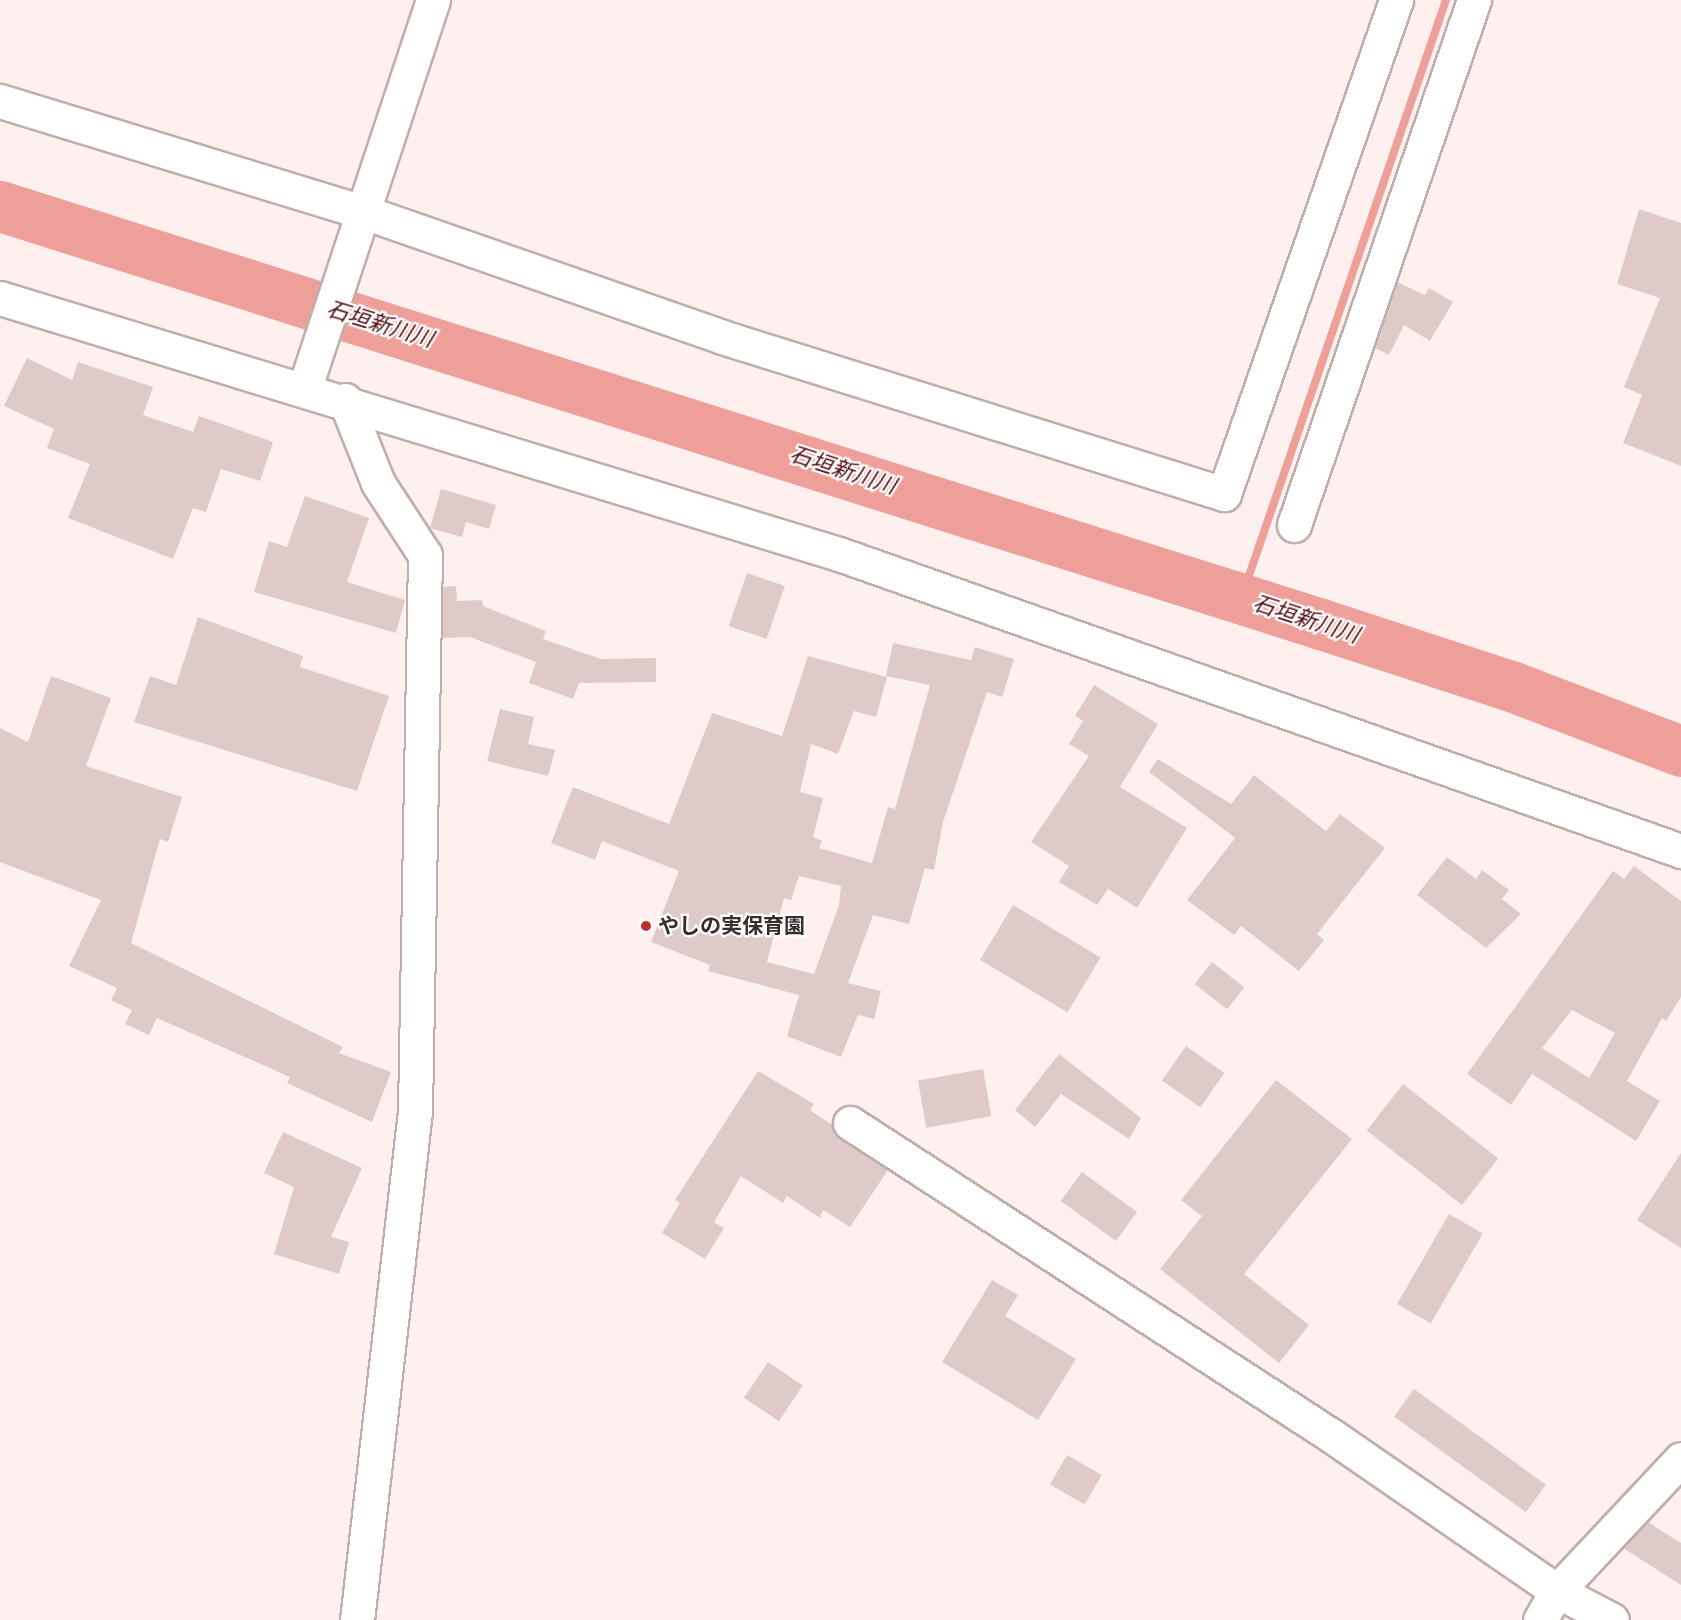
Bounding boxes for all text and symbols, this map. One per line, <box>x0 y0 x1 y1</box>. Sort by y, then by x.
water label: 石垣新川川 <box>324 295 436 353</box>
water label: 石垣新川川 <box>787 440 899 500</box>
water label: 石垣新川川 <box>1250 589 1362 649</box>
place label: やしの実保育園 <box>658 913 805 939</box>
marker: やしの実保育園 <box>639 919 653 933</box>

